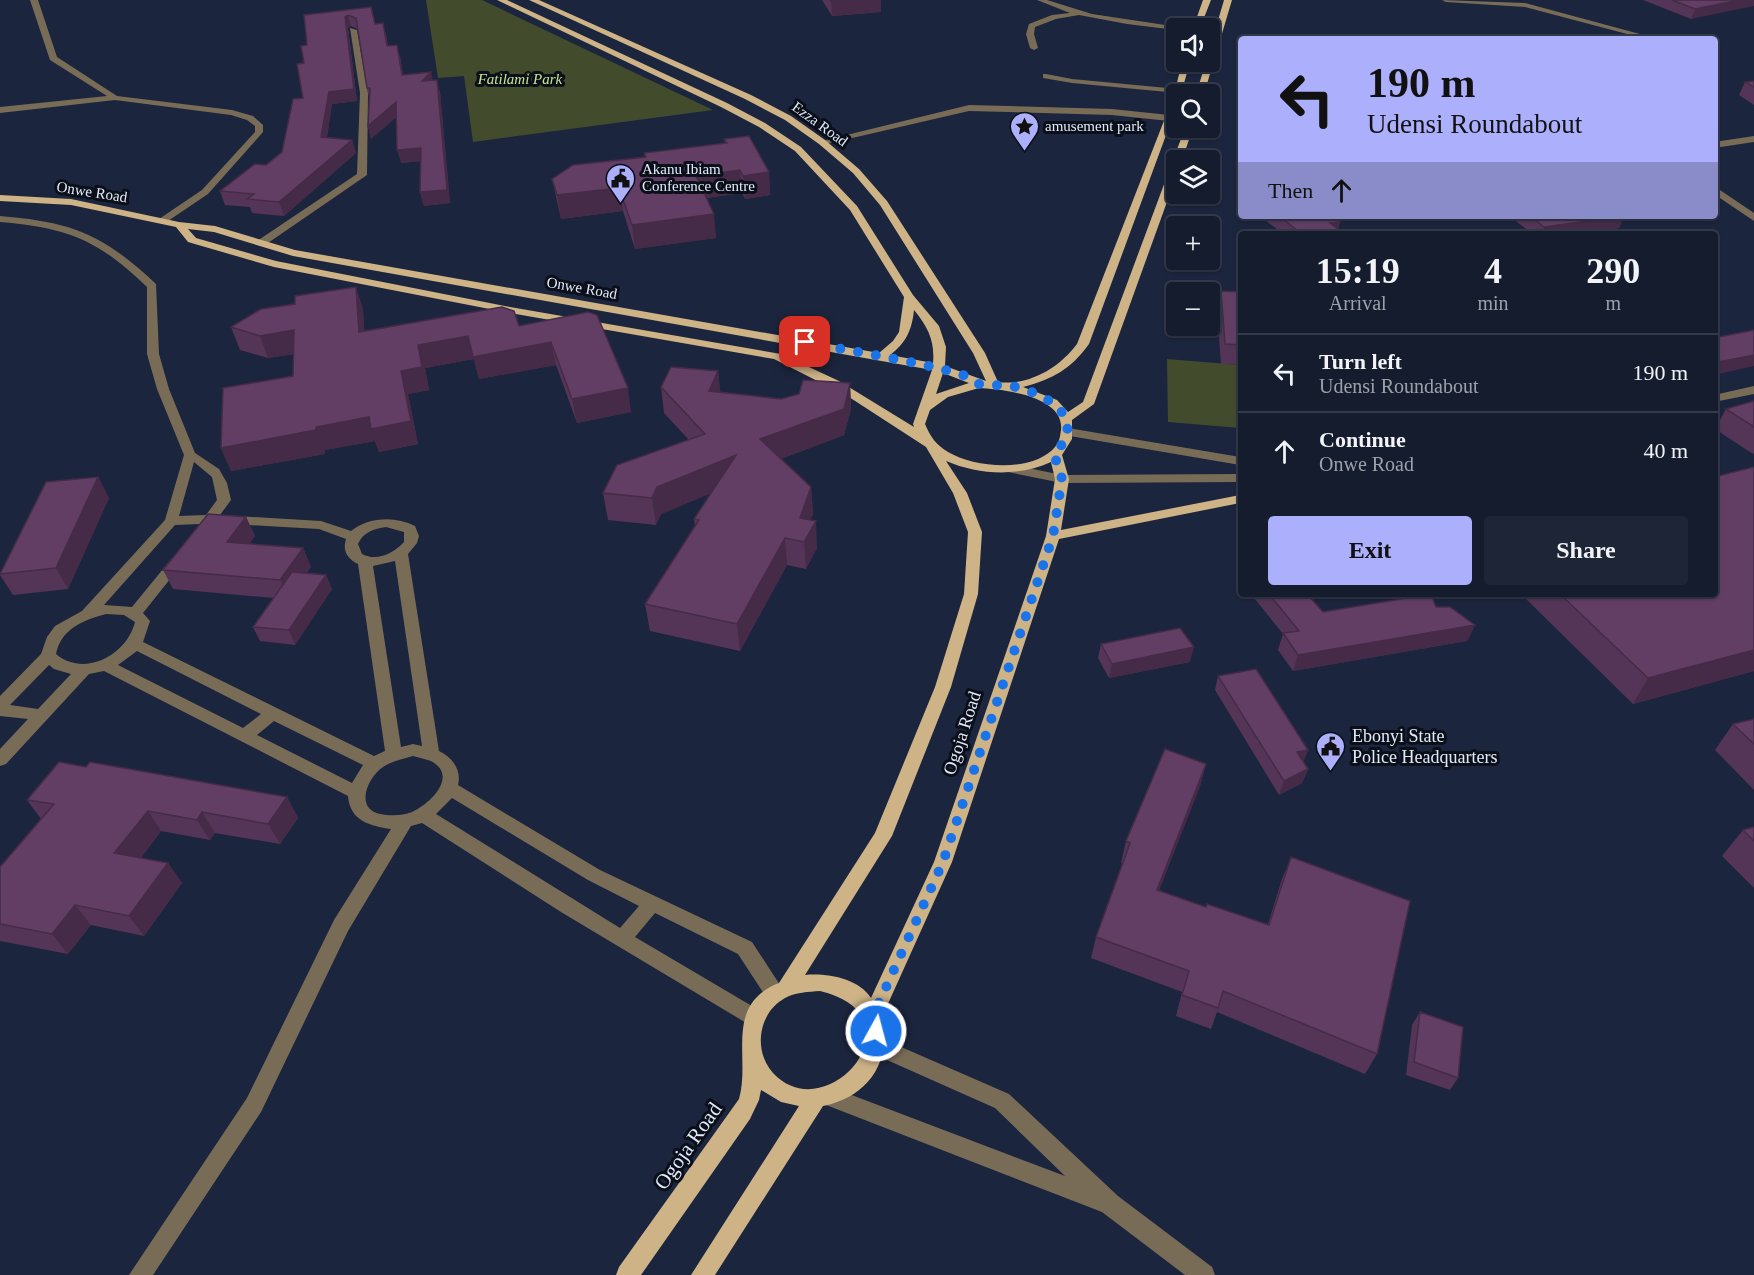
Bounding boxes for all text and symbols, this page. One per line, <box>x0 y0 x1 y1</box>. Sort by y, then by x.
map controls <box>1166 18 1220 336</box>
button: sound <box>1166 18 1220 72</box>
icon: left <box>1268 60 1346 138</box>
text: 190 m <box>1367 60 1476 106</box>
park label: Fatilami Park <box>477 71 563 87</box>
button: search <box>1166 84 1220 138</box>
street label: Ezza Road <box>789 99 851 150</box>
text: Udensi Roundabout <box>1367 109 1582 139</box>
place icon: amusement park <box>1008 110 1040 152</box>
place label: amusement park <box>1045 118 1144 134</box>
button: layers <box>1166 150 1220 204</box>
place label: Akanu Ibiam Conference Centre <box>642 161 755 194</box>
public building icon: Akanu Ibiam Conference Centre <box>605 162 637 204</box>
icon: ahead <box>1325 174 1358 207</box>
text: Then <box>1268 178 1313 203</box>
street label: Onwe Road <box>56 179 129 206</box>
button: + <box>1166 216 1220 270</box>
text: 15:19 <box>1316 251 1400 291</box>
text: 4 <box>1484 251 1502 291</box>
text: 290 <box>1586 251 1640 291</box>
street label: Onwe Road <box>546 274 619 302</box>
button: − <box>1166 282 1220 336</box>
text: Arrival <box>1329 292 1387 314</box>
text: min <box>1477 292 1509 314</box>
text: m <box>1606 292 1621 314</box>
pin <box>779 316 830 367</box>
icon: arrive <box>788 325 821 358</box>
text: Turn left <box>1319 349 1402 374</box>
icon: left <box>1268 357 1301 390</box>
text: 190 m <box>1632 360 1688 385</box>
text: Udensi Roundabout <box>1319 375 1478 397</box>
text: Continue <box>1319 427 1406 452</box>
icon: ahead <box>1268 435 1301 468</box>
text: 40 m <box>1643 438 1688 463</box>
text: Onwe Road <box>1319 453 1414 475</box>
button: Exit <box>1268 516 1472 585</box>
button: Share <box>1484 516 1688 585</box>
street label: Ogoja Road <box>939 689 985 777</box>
place label: Ebonyi State Police Headquarters <box>1352 726 1497 767</box>
public building icon: Ebonyi State Police Headquarters <box>1315 730 1347 772</box>
position arrow <box>844 999 908 1063</box>
street label: Ogoja Road <box>649 1097 727 1194</box>

